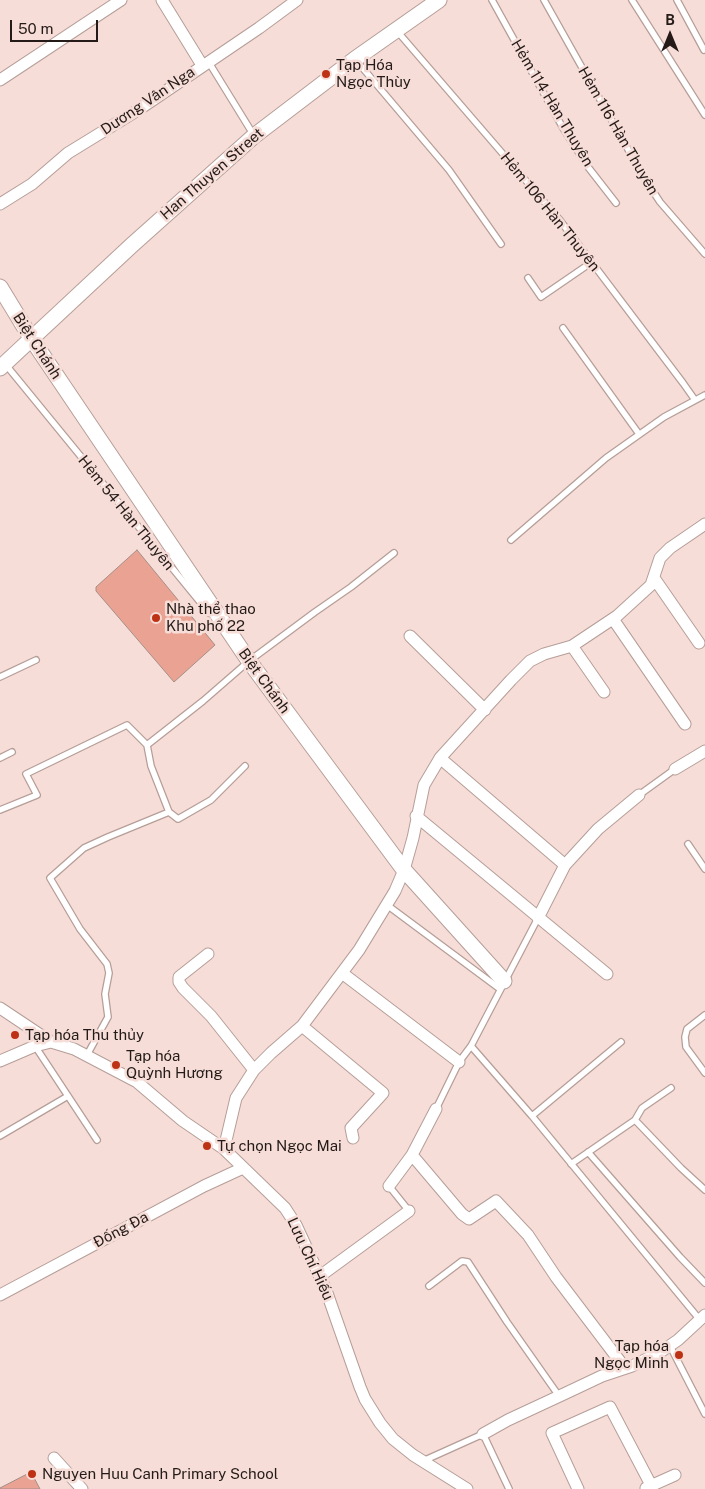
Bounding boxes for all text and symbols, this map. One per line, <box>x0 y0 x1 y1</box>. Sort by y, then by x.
scale bar <box>12 10 100 42</box>
north arrow <box>645 10 695 60</box>
text: B <box>665 12 675 28</box>
text: 50 m <box>18 20 53 37</box>
street label: Hẻm 114 Hàn Thuyên <box>507 36 597 170</box>
place label: Tạp Hóa Ngọc Thùy <box>336 56 411 91</box>
street label: Dương Vân Nga <box>98 63 198 139</box>
street label: Hẻm 116 Hàn Thuyên <box>574 64 662 198</box>
marker: Tạp Hóa Ngọc Thùy <box>320 68 332 80</box>
street label: Han Thuyen Street <box>157 124 267 224</box>
street label: Hẻm 106 Hàn Thuyên <box>496 149 604 275</box>
street label: Biệt Chánh <box>9 309 65 383</box>
street label: Hẻm 54 Hàn Thuyên <box>74 452 178 574</box>
place label: Nhà thể thao Khu phố 22 <box>166 600 256 635</box>
marker: Nhà thể thao Khu phố 22 <box>150 612 162 624</box>
street label: Biệt Chánh <box>234 645 294 717</box>
place label: Tạp hóa Thu thủy <box>25 1026 144 1044</box>
marker: Tạp hóa Thu thủy <box>9 1029 21 1041</box>
place label: Tạp hóa Quỳnh Hương <box>126 1047 223 1082</box>
marker: Tạp hóa Quỳnh Hương <box>110 1059 122 1071</box>
place label: Tự chọn Ngọc Mai <box>217 1137 342 1155</box>
marker: Tự chọn Ngọc Mai <box>201 1140 213 1152</box>
street label: Đống Đa <box>90 1208 152 1252</box>
street label: Lưu Chí Hiếu <box>283 1215 337 1303</box>
place label: Tạp hóa Ngọc Minh <box>594 1337 669 1372</box>
marker: Tạp hóa Ngọc Minh <box>673 1349 685 1361</box>
place label: Nguyen Huu Canh Primary School <box>42 1465 278 1483</box>
marker: Nguyen Huu Canh Primary School <box>26 1468 38 1480</box>

